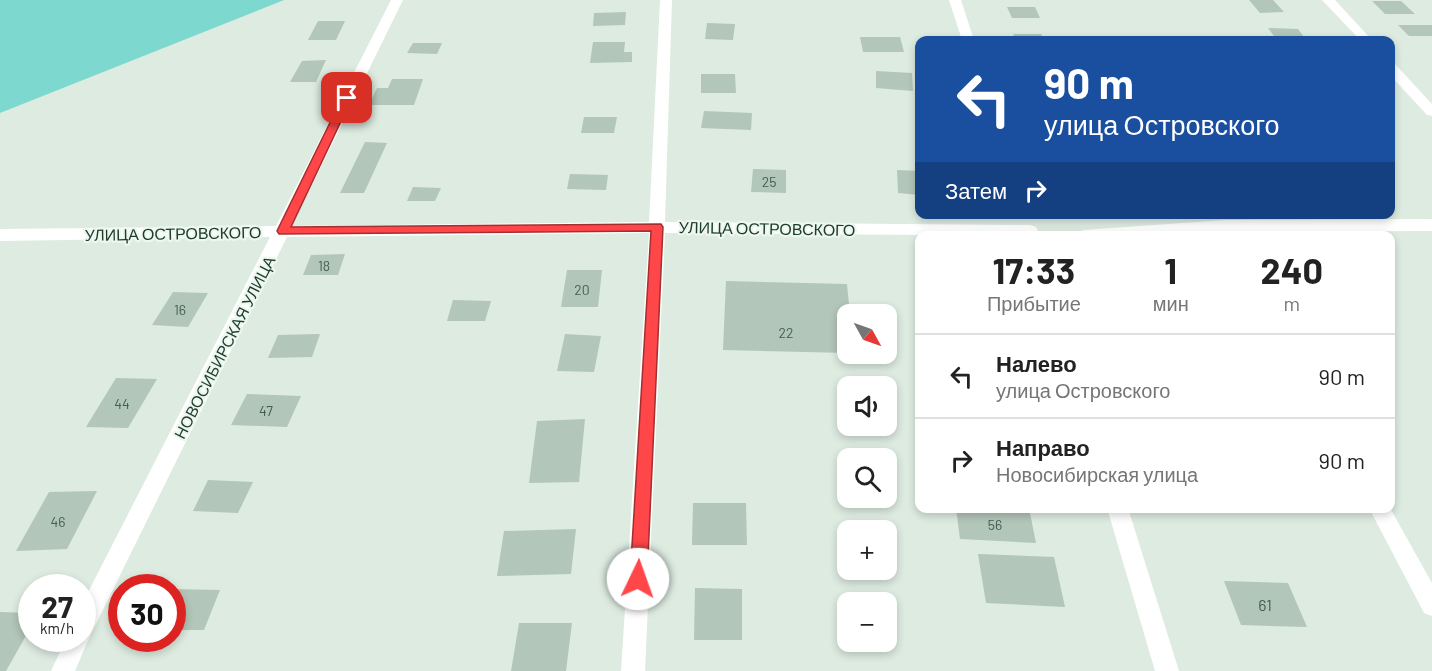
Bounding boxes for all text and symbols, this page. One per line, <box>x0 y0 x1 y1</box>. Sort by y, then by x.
text: 90 m <box>1044 57 1134 107</box>
icon: left <box>945 60 1023 138</box>
pin <box>321 72 372 123</box>
icon: arrive <box>330 81 363 114</box>
text: улица Островского <box>1044 108 1279 140</box>
house number: 25 <box>762 173 776 190</box>
icon: right <box>1019 174 1052 207</box>
text: Затем <box>945 177 1007 203</box>
street label: УЛИЦА ОСТРОВСКОГО <box>678 217 856 239</box>
street label: УЛИЦА ОСТРОВСКОГО <box>84 222 262 244</box>
text: 17:33 <box>993 248 1075 291</box>
text: 1 <box>1164 248 1177 291</box>
text: 240 <box>1261 248 1323 291</box>
street label: НОВОСИБИРСКАЯ УЛИЦА <box>170 252 279 442</box>
house number: 18 <box>318 257 330 274</box>
house number: 20 <box>574 281 590 298</box>
text: Прибытие <box>987 291 1081 315</box>
text: мин <box>1153 291 1189 315</box>
text: m <box>1284 291 1300 315</box>
house number: 16 <box>174 301 186 318</box>
north arrow <box>837 304 897 364</box>
map controls <box>837 304 897 652</box>
house number: 22 <box>778 324 794 341</box>
text: Налево <box>996 350 1077 376</box>
icon: left <box>945 360 978 393</box>
text: 90 m <box>1319 363 1365 389</box>
button: sound <box>837 376 897 436</box>
text: улица Островского <box>996 378 1170 402</box>
house number: 44 <box>114 395 130 412</box>
house number: 47 <box>259 402 273 419</box>
text: Направо <box>996 434 1090 460</box>
icon: right <box>945 444 978 477</box>
text: 90 m <box>1319 447 1365 473</box>
button: search <box>837 448 897 508</box>
text: Новосибирская улица <box>996 462 1198 486</box>
house number: 46 <box>51 513 65 530</box>
house number: 56 <box>988 516 1002 533</box>
button: + <box>837 520 897 580</box>
position arrow <box>606 547 670 611</box>
speed limit sign: 30 <box>108 574 186 652</box>
text: 27 <box>41 588 73 624</box>
button: − <box>837 592 897 652</box>
house number: 61 <box>1258 595 1272 614</box>
text: km/h <box>40 619 74 637</box>

